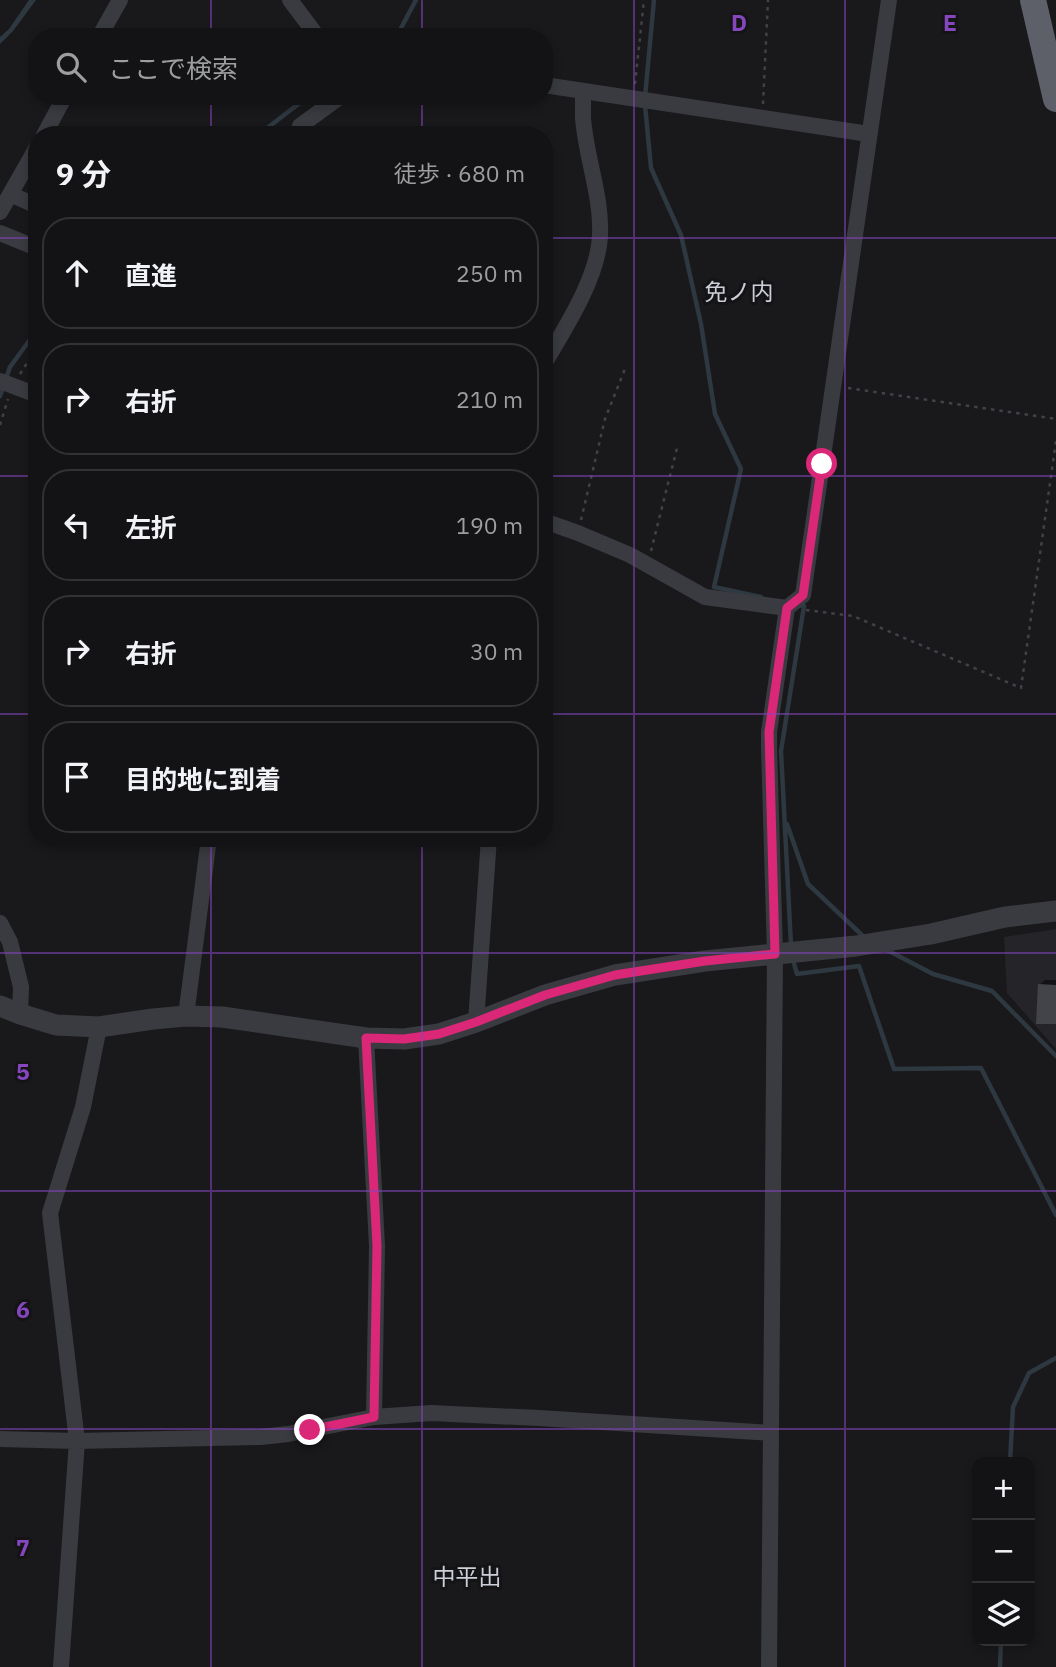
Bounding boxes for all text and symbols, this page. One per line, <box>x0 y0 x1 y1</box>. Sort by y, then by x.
text: D <box>731 7 747 37</box>
text: E <box>943 7 957 37</box>
search box <box>28 28 553 105</box>
icon: search <box>52 48 90 86</box>
text: ここで検索 <box>108 51 238 85</box>
text: 9 分 <box>56 154 111 193</box>
text: 徒歩 · 680 m <box>394 158 525 188</box>
icon: ahead <box>58 254 96 292</box>
text: 直進 <box>125 258 177 292</box>
text: 250 m <box>456 258 523 288</box>
district label: 免ノ内 <box>705 276 774 306</box>
icon: right <box>58 380 96 418</box>
text: 右折 <box>125 384 177 418</box>
text: 210 m <box>456 384 523 414</box>
route start <box>806 448 837 479</box>
icon: left <box>58 506 96 544</box>
text: 左折 <box>125 510 177 544</box>
text: 190 m <box>456 510 523 540</box>
icon: right <box>58 632 96 670</box>
text: 右折 <box>125 636 177 670</box>
text: 30 m <box>470 636 523 666</box>
icon: arrive <box>58 758 96 796</box>
text: 目的地に到着 <box>125 762 281 796</box>
text: 5 <box>16 1056 30 1086</box>
text: 6 <box>16 1294 30 1324</box>
route end <box>294 1414 325 1445</box>
map controls <box>972 1457 1035 1646</box>
button: + <box>972 1457 1035 1520</box>
button: − <box>972 1520 1035 1583</box>
text: 7 <box>16 1532 30 1562</box>
district label: 中平出 <box>433 1561 502 1591</box>
button: layers <box>972 1583 1035 1646</box>

